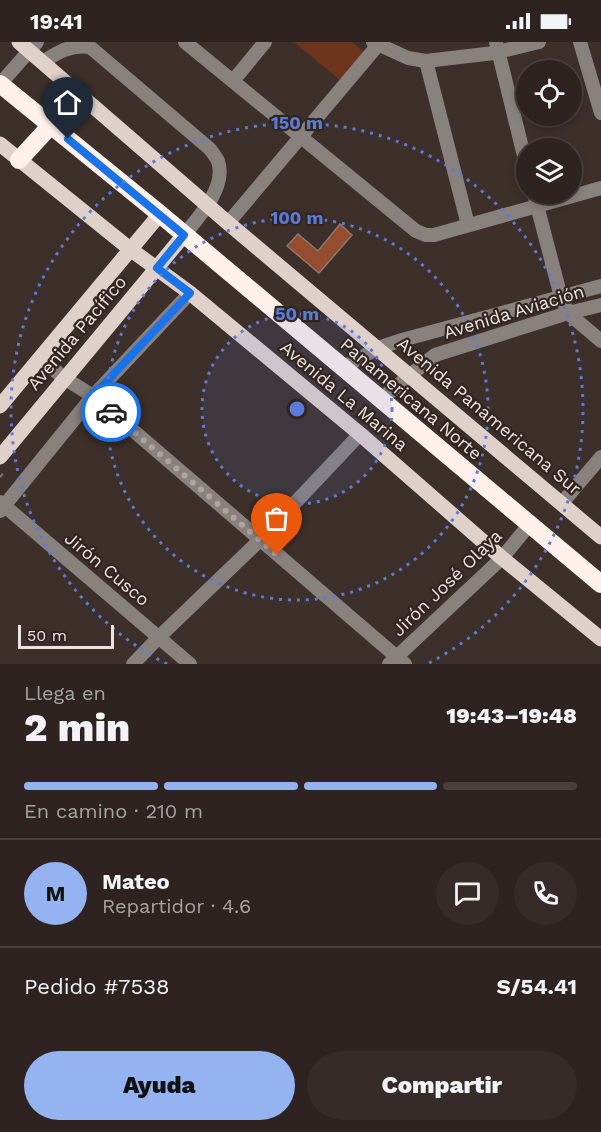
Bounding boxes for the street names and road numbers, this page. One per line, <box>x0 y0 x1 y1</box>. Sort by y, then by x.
street label: Avenida Pacífico <box>23 271 131 394</box>
street label: Avenida Aviación <box>441 280 587 343</box>
street label: Panamericana Norte <box>336 333 486 464</box>
street label: Avenida Panamericana Sur <box>393 333 586 499</box>
street label: Avenida La Marina <box>276 336 412 455</box>
street label: Jirón José Olaya <box>387 525 506 640</box>
street label: Jirón Cusco <box>61 527 154 610</box>

